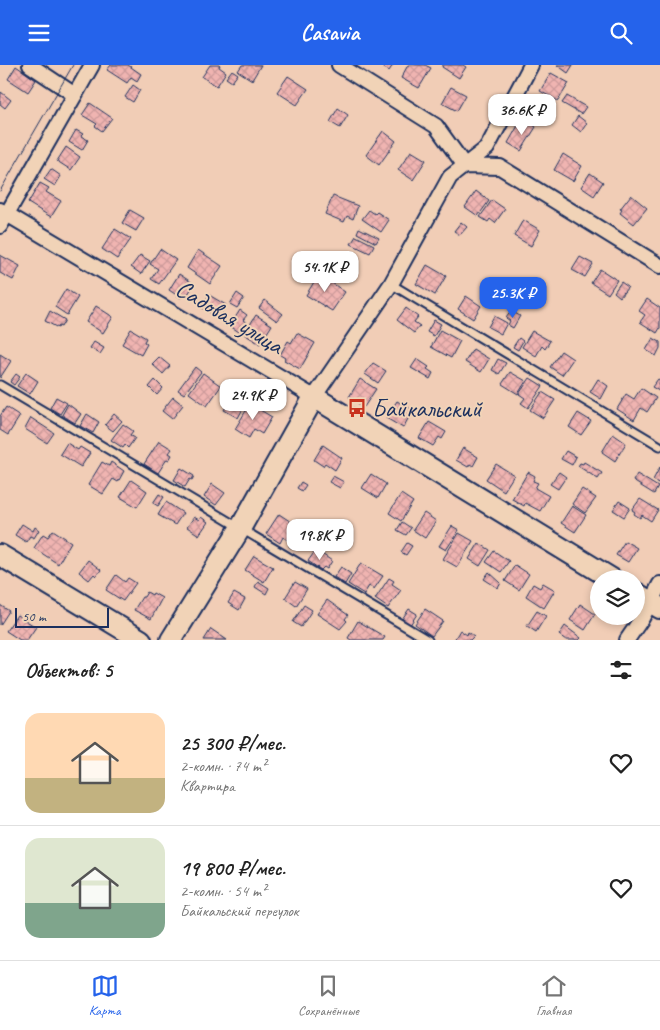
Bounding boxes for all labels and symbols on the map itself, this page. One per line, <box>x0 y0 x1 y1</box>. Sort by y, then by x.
pin: 36.6K ₽ <box>476 93 568 136</box>
pin: 54.1K ₽ <box>279 251 371 293</box>
street label: Садовая улица <box>170 272 291 363</box>
pin: 25.3K ₽ <box>467 277 559 319</box>
pin: 24.9K ₽ <box>207 379 299 421</box>
place label: Байкальский <box>372 393 483 425</box>
bus stop icon: Байкальский <box>346 397 368 419</box>
pin: 19.8K ₽ <box>274 519 366 561</box>
scale bar <box>15 605 109 628</box>

